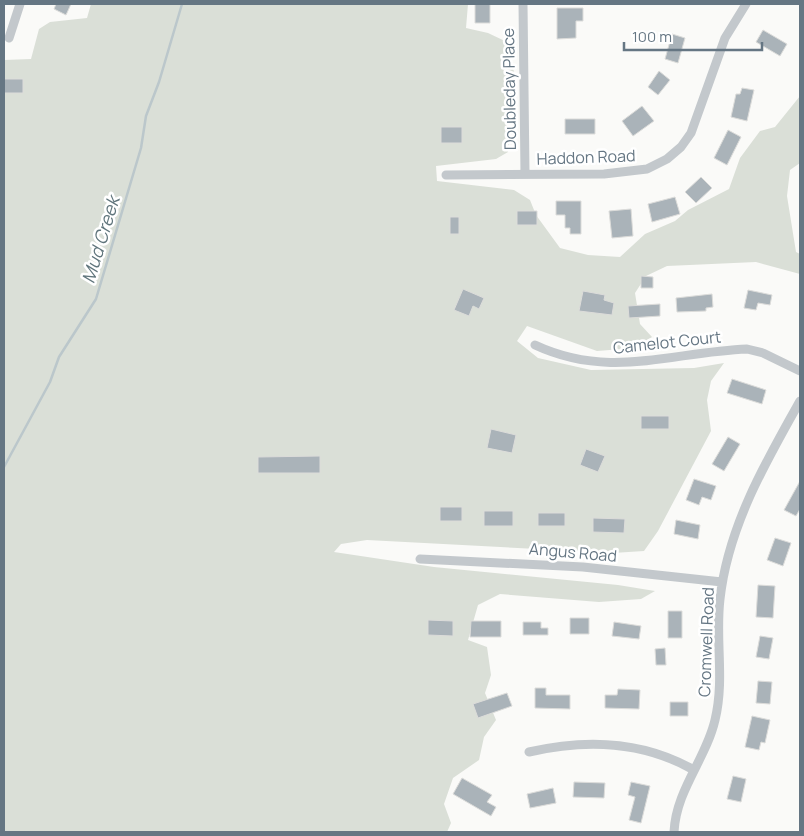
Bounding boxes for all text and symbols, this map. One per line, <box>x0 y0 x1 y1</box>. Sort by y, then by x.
scale bar <box>624 20 762 52</box>
text: 100 m <box>632 26 672 47</box>
street label: Doubleday Place <box>497 28 521 150</box>
street label: Haddon Road <box>536 144 636 170</box>
water label: Mud Creek <box>76 191 125 286</box>
street label: Camelot Court <box>612 325 722 359</box>
street label: Angus Road <box>528 537 618 567</box>
street label: Cromwell Road <box>693 587 719 697</box>

